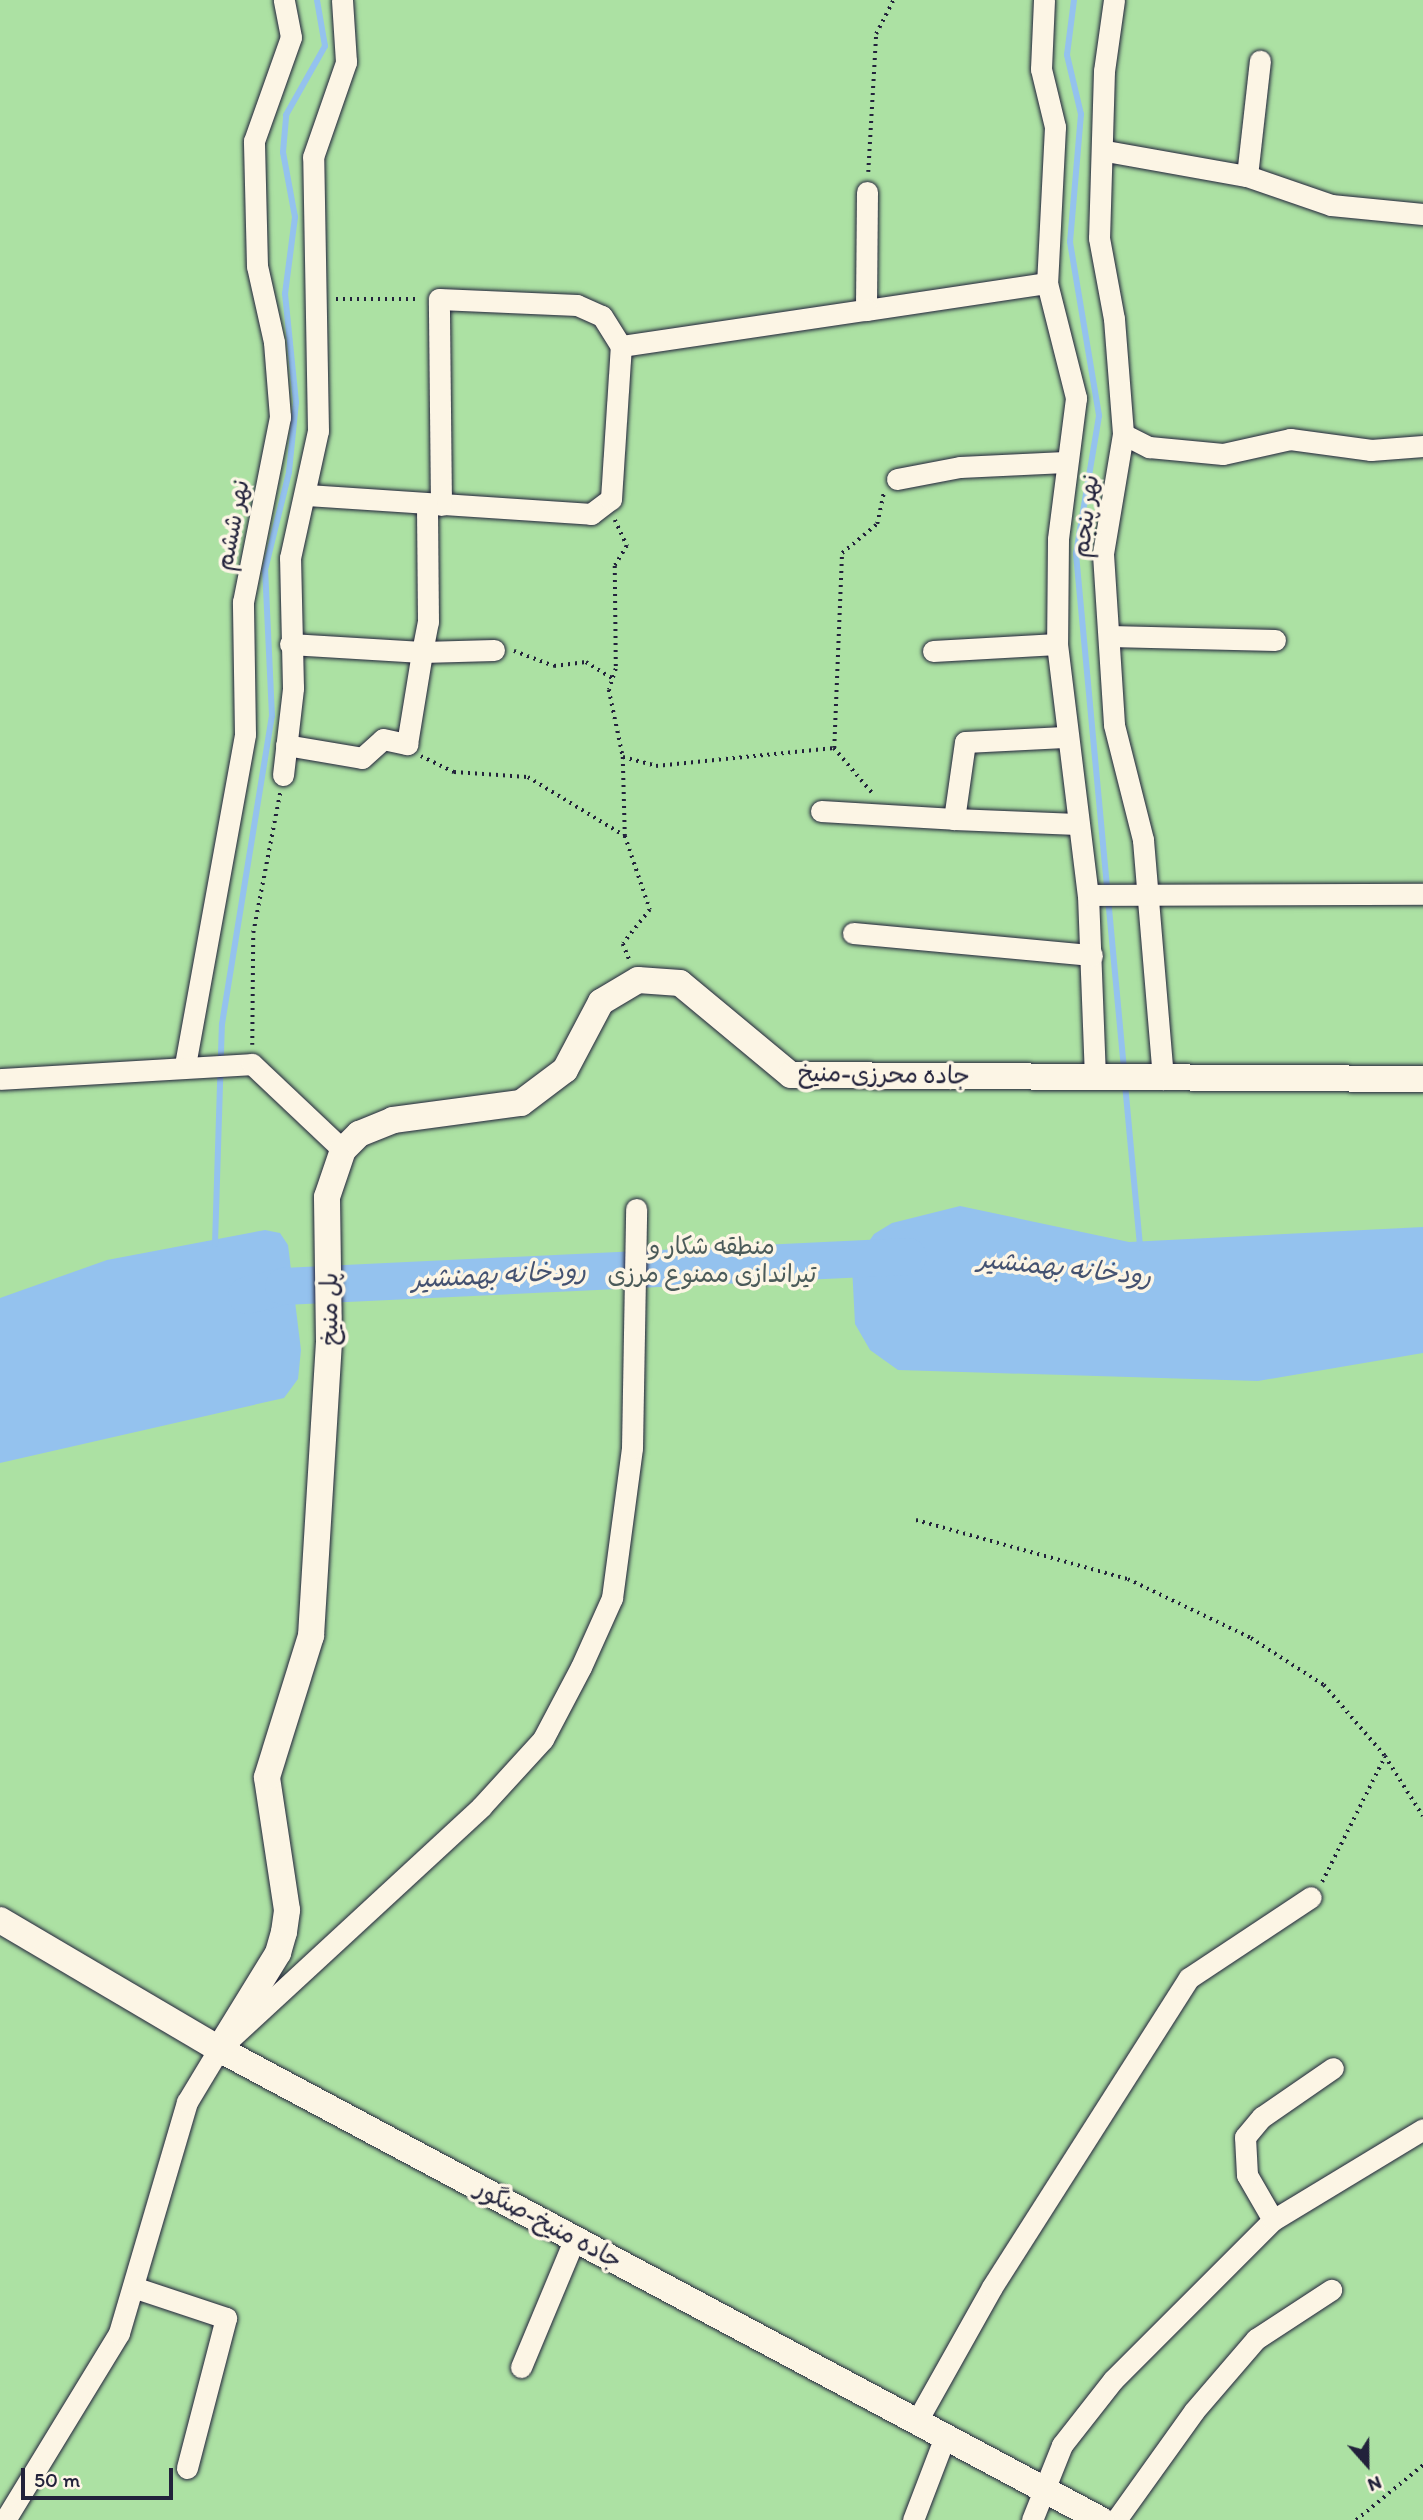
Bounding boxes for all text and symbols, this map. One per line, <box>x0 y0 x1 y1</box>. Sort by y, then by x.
street label: نهر پنجم <box>1066 473 1104 559</box>
street label: نهر ششم <box>209 477 255 573</box>
street label: جاده محرزی-منیخ <box>798 1058 970 1090</box>
park label: منطقه شکار و تیراندازی ممنوع مرزی <box>608 1232 816 1288</box>
water label: رودخانه بهمنشیر <box>977 1243 1153 1293</box>
water label: رودخانه بهمنشیر <box>411 1255 587 1295</box>
street label: پل منیخ <box>315 1273 343 1345</box>
street label: جاده منیخ-صنگور <box>471 2173 627 2275</box>
north arrow <box>1332 2429 1402 2499</box>
scale bar <box>24 2454 177 2498</box>
text: 50 m <box>34 2467 80 2492</box>
text: N <box>1365 2471 1385 2497</box>

